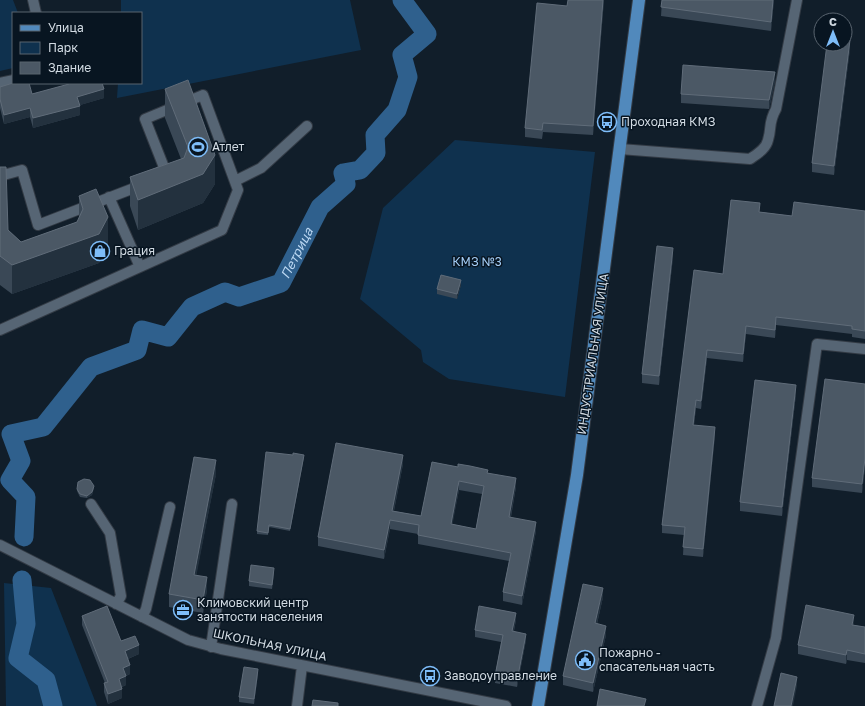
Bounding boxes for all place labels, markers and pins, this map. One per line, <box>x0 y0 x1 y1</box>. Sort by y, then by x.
bus stop icon: Проходная КМЗ <box>596 111 618 133</box>
place label: Проходная КМЗ <box>621 114 716 129</box>
sports icon: Атлет <box>187 136 209 158</box>
place label: Атлет <box>212 139 245 154</box>
shop icon: Грация <box>89 240 111 262</box>
place label: Грация <box>114 243 155 258</box>
place label: Климовский центр занятости населения <box>197 595 323 624</box>
office icon: Климовский центр занятости населения <box>172 599 194 621</box>
place label: Пожарно - спасательная часть <box>599 645 715 674</box>
public building icon: Пожарно - спасательная часть <box>574 649 596 671</box>
bus stop icon: Заводоуправление <box>419 665 441 687</box>
place label: Заводоуправление <box>444 668 557 683</box>

